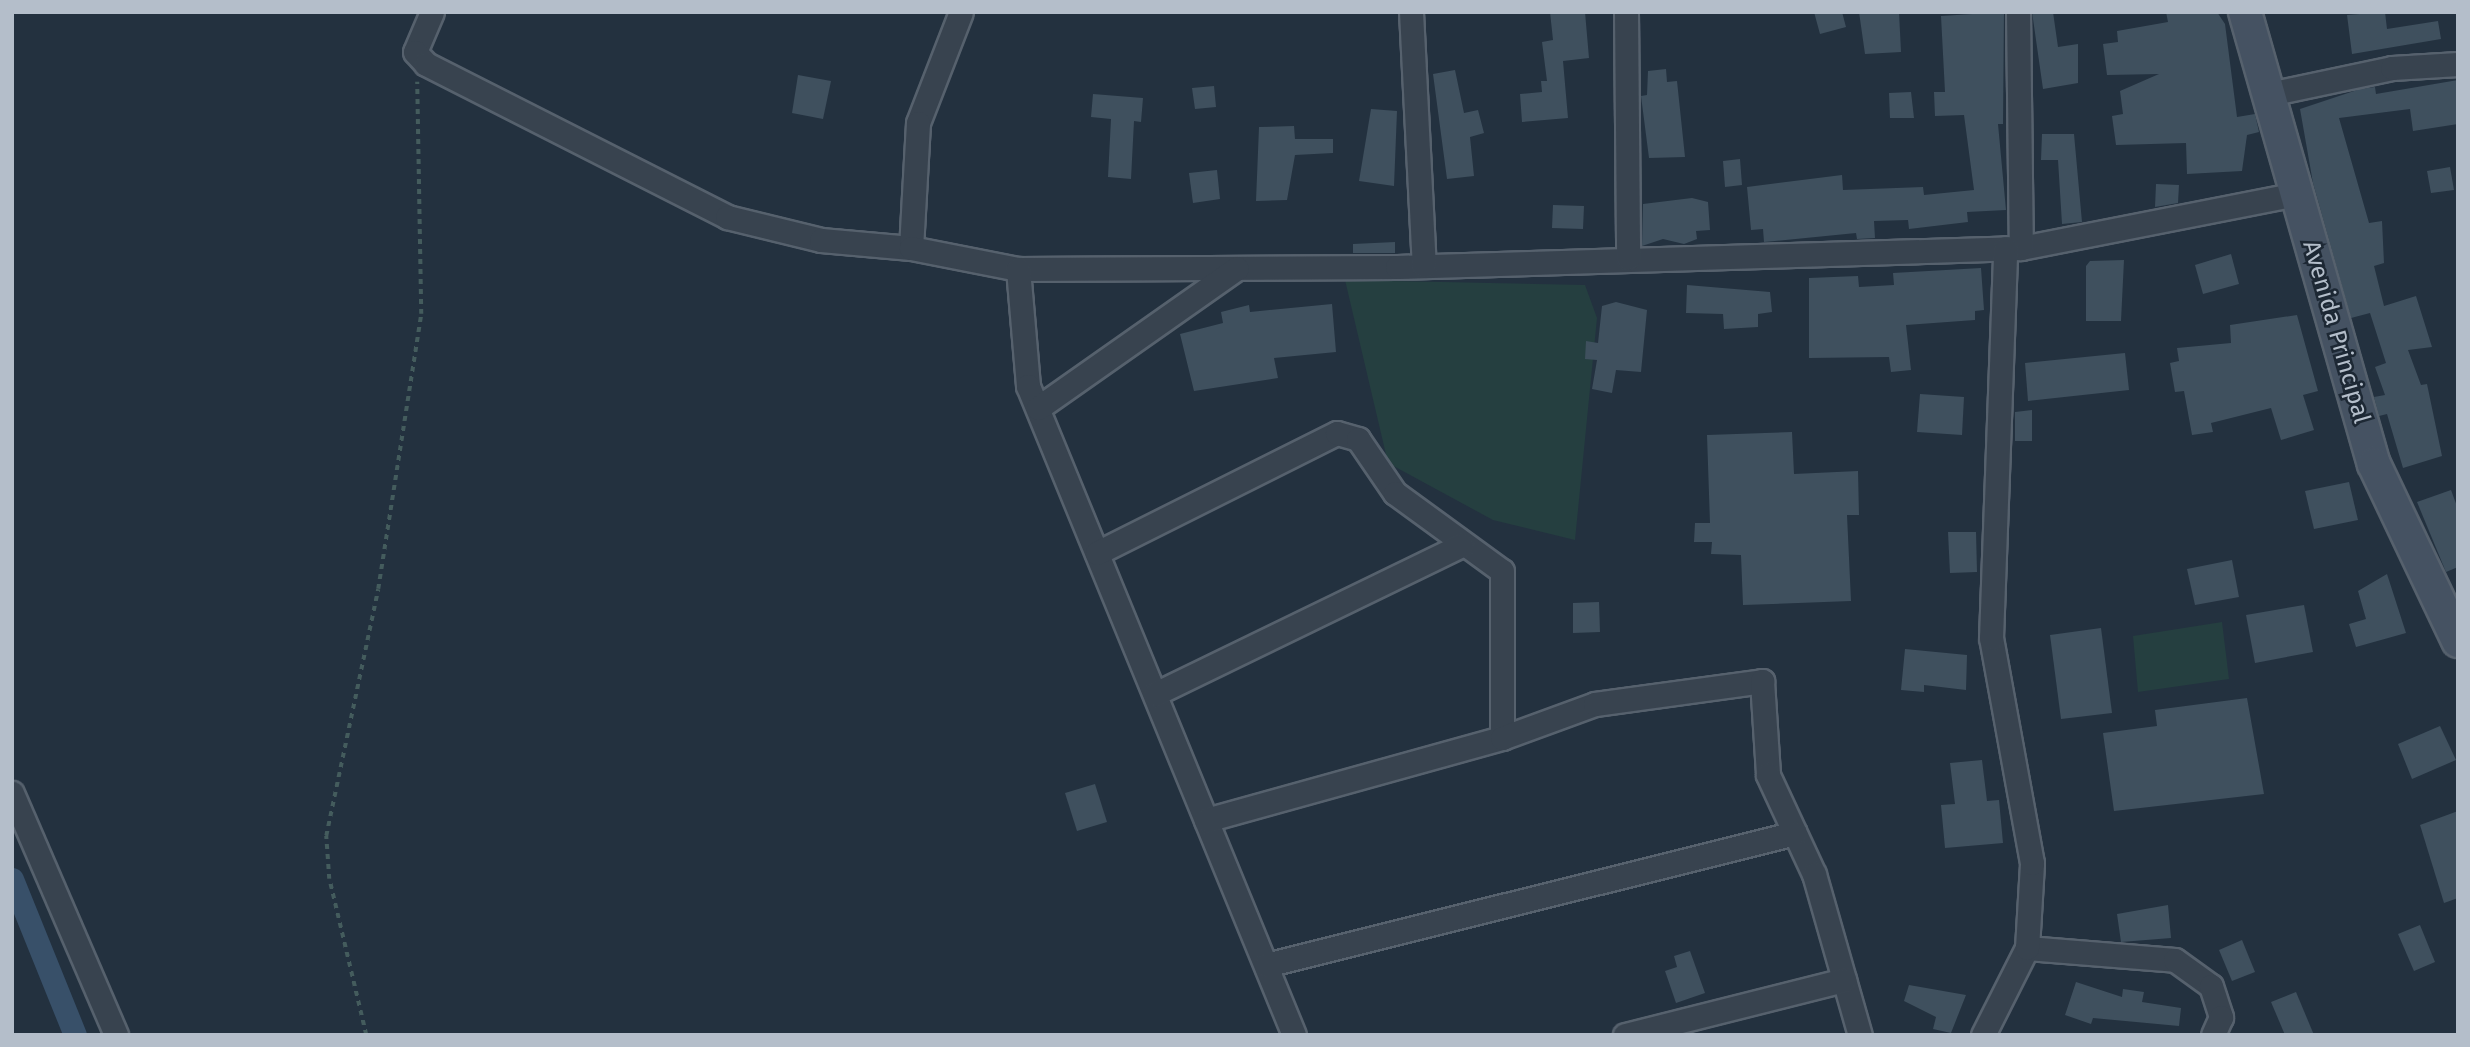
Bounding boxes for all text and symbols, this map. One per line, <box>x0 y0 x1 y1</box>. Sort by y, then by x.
street label: Avenida Principal <box>2296 237 2376 427</box>

